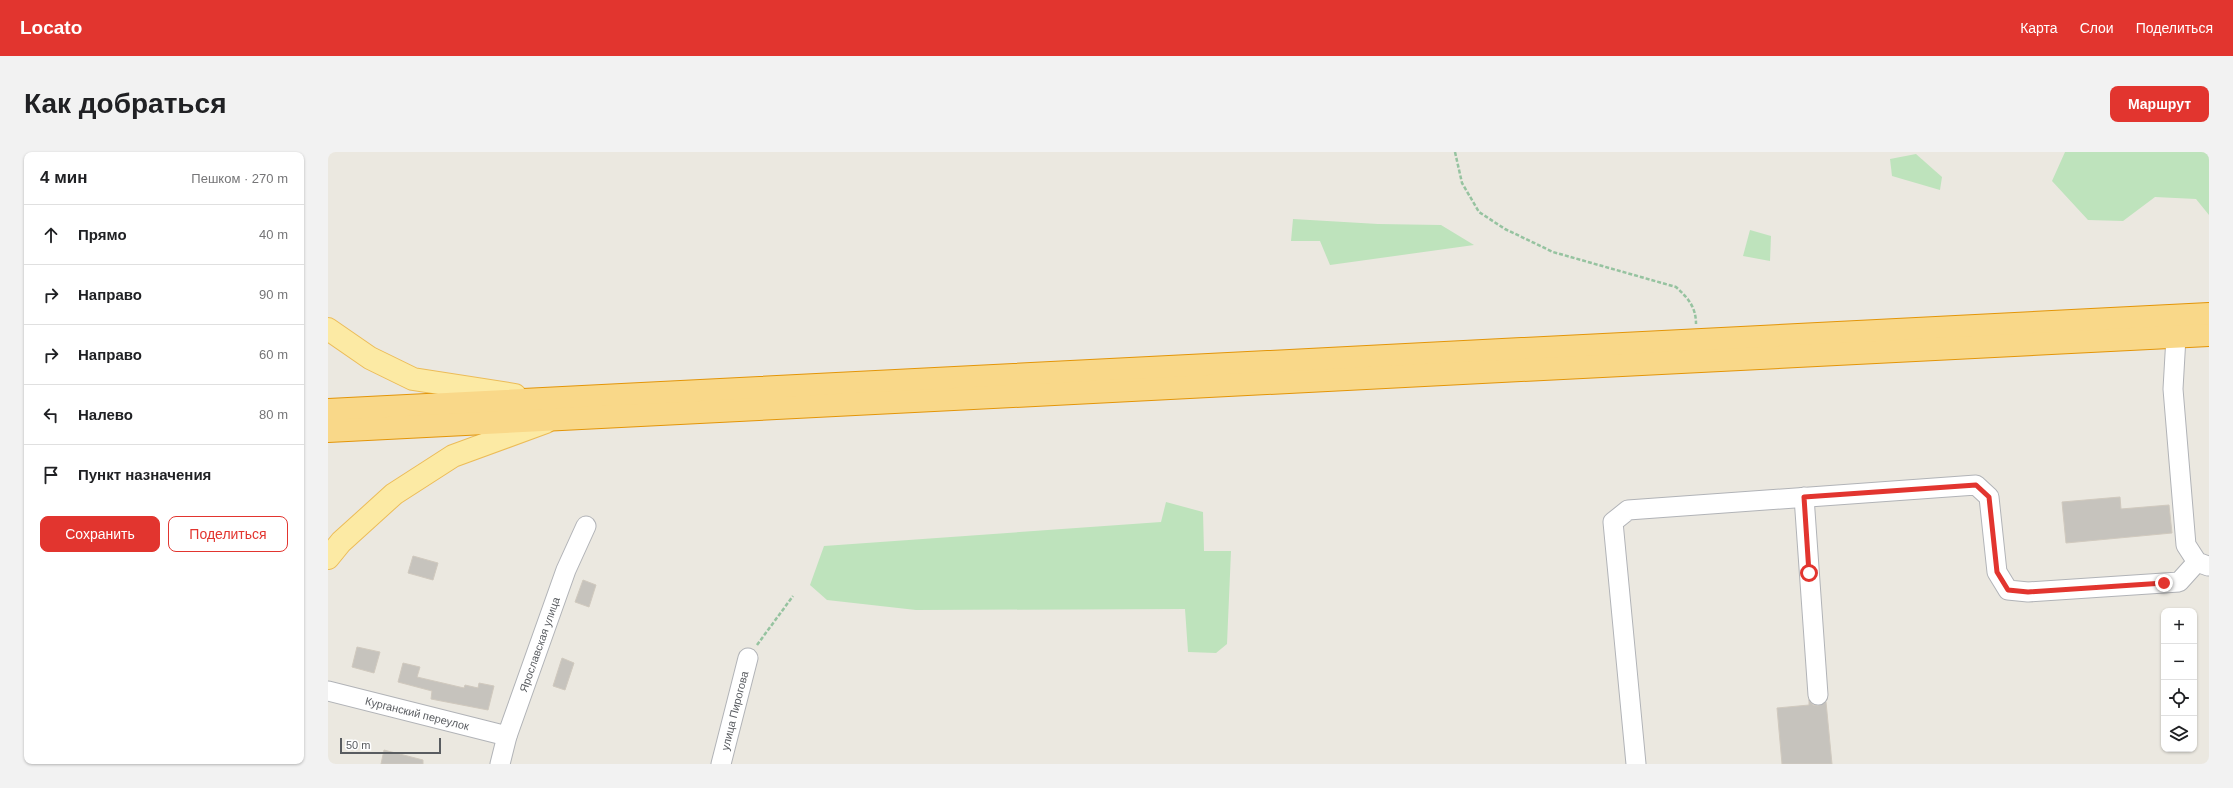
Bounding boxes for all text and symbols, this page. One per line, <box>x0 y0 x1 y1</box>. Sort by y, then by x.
text: Locato <box>20 17 82 38</box>
text: Карта <box>2020 20 2058 36</box>
text: Слои <box>2080 20 2114 36</box>
text: Поделиться <box>2136 20 2213 36</box>
button: Маршрут <box>2110 86 2209 122</box>
text: Как добраться <box>24 88 226 119</box>
text: 4 мин <box>40 168 87 187</box>
text: Пешком · 270 m <box>191 171 288 186</box>
icon: ahead <box>40 224 62 246</box>
text: Прямо <box>78 226 127 243</box>
text: 40 m <box>259 227 288 242</box>
icon: right <box>40 284 62 306</box>
text: Направо <box>78 286 142 303</box>
text: 90 m <box>259 287 288 302</box>
icon: right <box>40 344 62 366</box>
text: Направо <box>78 346 142 363</box>
text: 60 m <box>259 347 288 362</box>
icon: left <box>40 404 62 426</box>
text: Налево <box>78 406 133 423</box>
text: 80 m <box>259 407 288 422</box>
icon: arrive <box>40 464 62 486</box>
text: Пункт назначения <box>78 466 211 483</box>
button: Сохранить <box>40 516 160 552</box>
button: Поделиться <box>168 516 288 552</box>
route start <box>1800 564 1818 582</box>
route end <box>2155 574 2173 592</box>
street label: Ярославская улица <box>517 595 562 694</box>
map controls <box>2161 608 2197 752</box>
button: + <box>2161 608 2197 644</box>
button: − <box>2161 644 2197 680</box>
street label: улица Пирогова <box>719 669 751 752</box>
button: locate <box>2161 680 2197 716</box>
street label: Курганский переулок <box>364 695 471 732</box>
button: layers <box>2161 716 2197 752</box>
scale bar <box>340 736 441 755</box>
text: 50 m <box>346 739 370 751</box>

